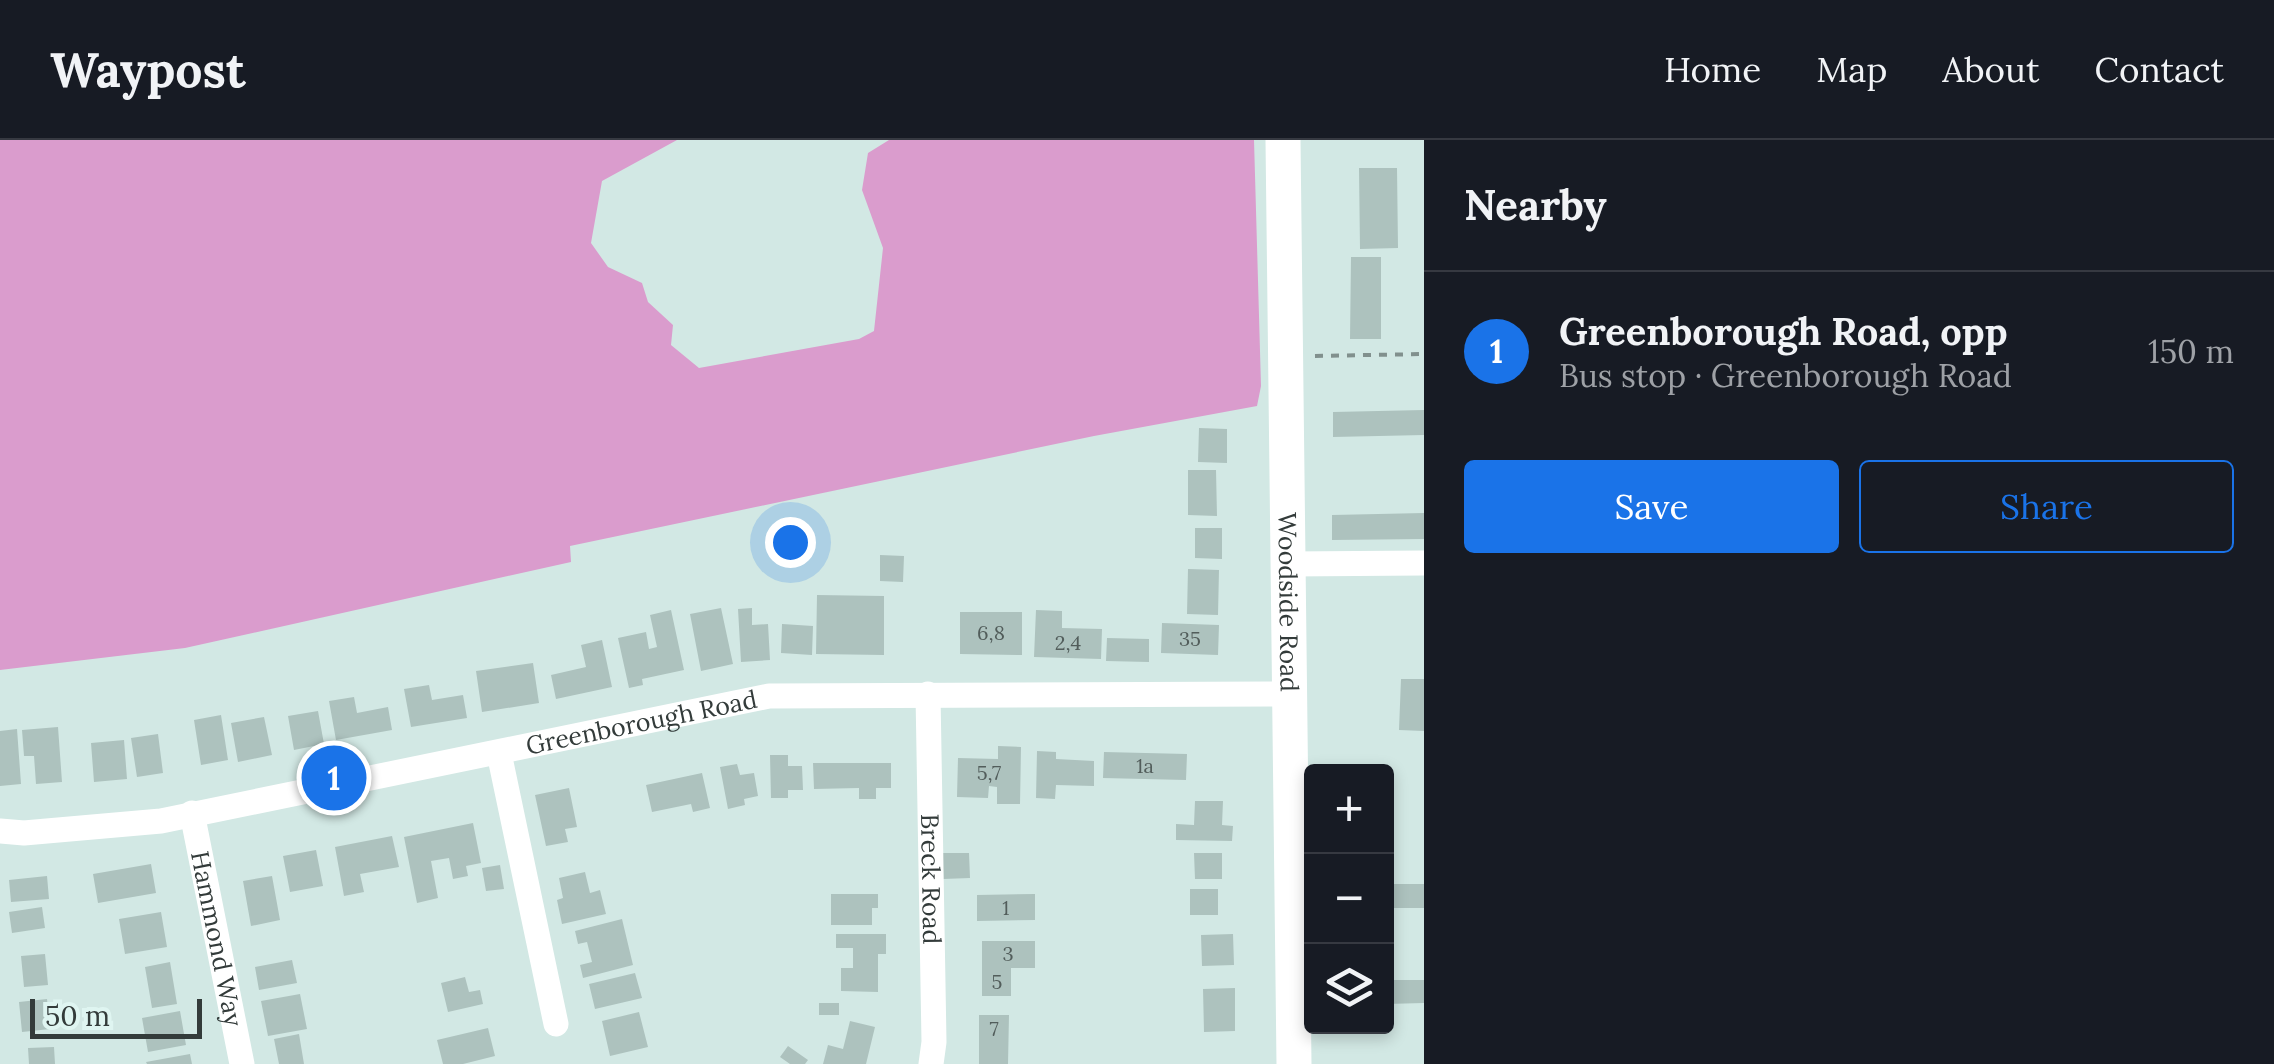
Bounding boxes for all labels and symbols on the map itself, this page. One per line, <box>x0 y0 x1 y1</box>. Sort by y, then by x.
street label: Woodside Road <box>1271 512 1306 692</box>
your location <box>765 517 816 568</box>
house number: 6,8 <box>977 620 1005 645</box>
house number: 35 <box>1179 626 1201 651</box>
house number: 2,4 <box>1055 630 1081 655</box>
street label: Greenborough Road <box>523 683 760 762</box>
pin: 1 <box>302 740 366 816</box>
house number: 1a <box>1136 753 1154 778</box>
house number: 5,7 <box>977 760 1001 785</box>
street label: Breck Road <box>914 813 948 945</box>
street label: Hammond Way <box>184 848 250 1030</box>
house number: 1 <box>1002 895 1010 920</box>
house number: 3 <box>1002 941 1014 966</box>
house number: 5 <box>992 969 1002 994</box>
scale bar <box>30 994 202 1038</box>
house number: 7 <box>989 1016 999 1041</box>

